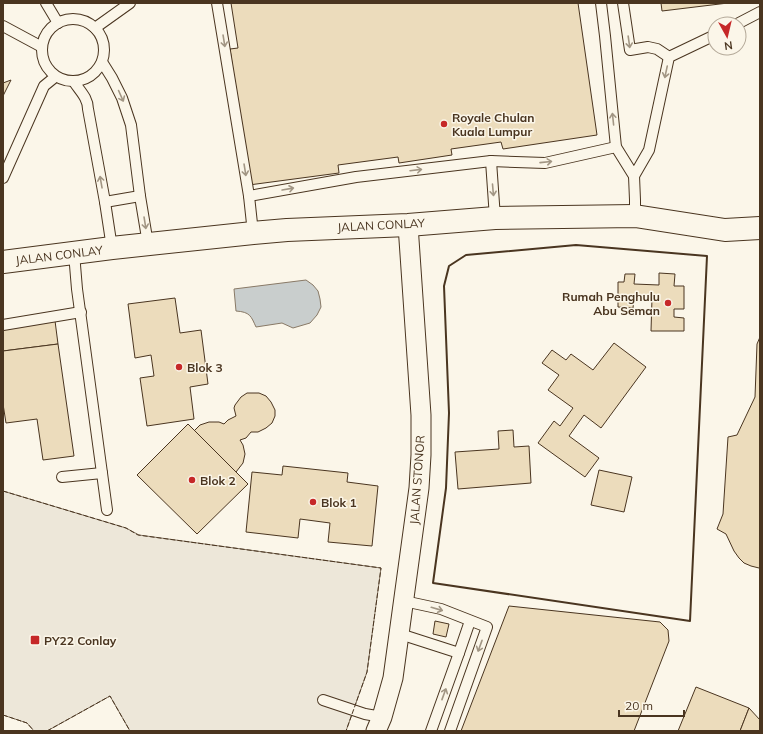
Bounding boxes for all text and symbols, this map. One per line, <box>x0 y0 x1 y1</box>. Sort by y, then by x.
north arrow <box>707 16 747 56</box>
one-way arrow <box>220 35 228 48</box>
one-way arrow <box>625 35 633 48</box>
text: N <box>723 38 733 53</box>
one-way arrow <box>661 66 669 79</box>
one-way arrow <box>118 90 125 102</box>
place label: Royale Chulan Kuala Lumpur <box>452 110 535 139</box>
one-way arrow <box>609 113 617 126</box>
marker: Royale Chulan Kuala Lumpur <box>439 119 449 129</box>
one-way arrow <box>539 159 552 166</box>
one-way arrow <box>241 163 249 176</box>
one-way arrow <box>409 166 422 174</box>
one-way arrow <box>97 176 105 189</box>
one-way arrow <box>489 183 497 196</box>
one-way arrow <box>281 185 294 193</box>
street label: JALAN CONLAY <box>337 215 426 235</box>
one-way arrow <box>141 216 149 229</box>
street label: JALAN CONLAY <box>15 242 104 268</box>
place label: Rumah Penghulu Abu Seman <box>562 289 660 318</box>
marker: Rumah Penghulu Abu Seman <box>663 298 673 308</box>
place label: Blok 3 <box>187 360 223 375</box>
marker: Blok 3 <box>174 362 184 372</box>
street label: JALAN STONOR <box>406 435 428 525</box>
place label: Blok 2 <box>200 473 236 488</box>
marker: Blok 2 <box>187 475 197 485</box>
place label: Blok 1 <box>321 495 357 510</box>
marker: Blok 1 <box>308 497 318 507</box>
one-way arrow <box>431 606 444 613</box>
place label: PY22 Conlay <box>44 633 117 648</box>
marker: PY22 Conlay <box>29 634 41 646</box>
one-way arrow <box>476 640 483 653</box>
one-way arrow <box>441 688 448 701</box>
scale bar <box>619 692 684 718</box>
text: 20 m <box>625 698 653 713</box>

